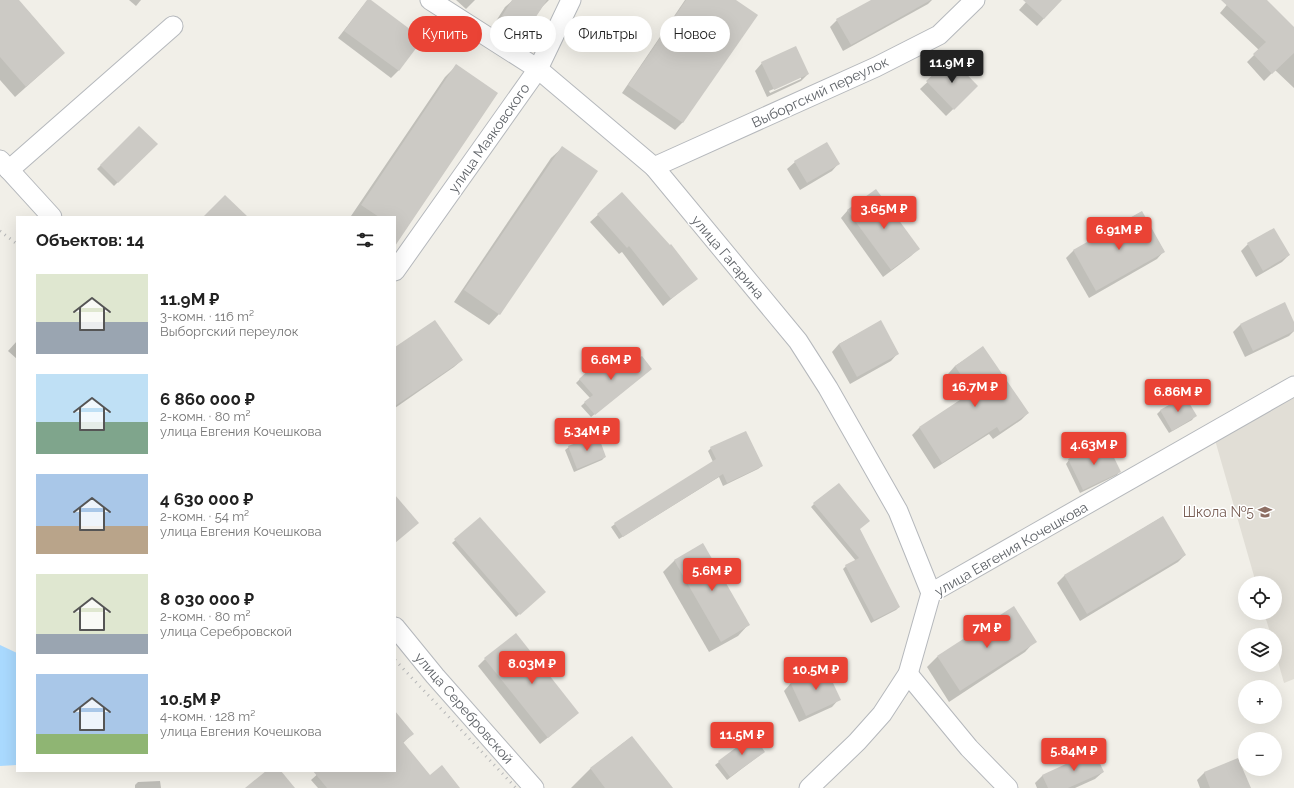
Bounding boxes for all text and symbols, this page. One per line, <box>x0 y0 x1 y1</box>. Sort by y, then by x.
chip: Купить <box>408 16 482 52</box>
chip: Снять <box>490 16 556 52</box>
chip: Фильтры <box>564 16 652 52</box>
chip: Новое <box>660 16 730 52</box>
pin: 11.9M ₽ <box>915 50 989 84</box>
street label: Выборгский переулок <box>749 53 891 131</box>
text: 11.9M ₽ <box>929 55 975 70</box>
street label: улица Маяковского <box>445 80 533 196</box>
pin: 3.65M ₽ <box>847 196 921 230</box>
text: 3.65M ₽ <box>860 201 908 216</box>
street label: улица Гагарина <box>688 212 768 302</box>
pin: 6.91M ₽ <box>1082 217 1156 251</box>
text: 6.91M ₽ <box>1096 222 1142 237</box>
icon: filters <box>354 229 376 251</box>
text: Объектов: 14 <box>36 230 144 250</box>
text: 11.9M ₽ <box>160 289 219 309</box>
icon: home <box>68 290 116 338</box>
text: 3-комн. · 116 m² <box>160 309 254 324</box>
text: Выборгский переулок <box>160 324 298 339</box>
pin: 6.6M ₽ <box>578 347 644 381</box>
text: 6.6M ₽ <box>591 352 631 367</box>
pin: 16.7M ₽ <box>938 374 1012 408</box>
text: 16.7M ₽ <box>952 379 998 394</box>
pin: 6.86M ₽ <box>1141 379 1215 413</box>
text: 6.86M ₽ <box>1154 384 1202 399</box>
text: 6 860 000 ₽ <box>160 389 255 409</box>
icon: home <box>68 390 116 438</box>
text: 2-комн. · 80 m² <box>160 409 251 424</box>
pin: 5.34M ₽ <box>550 418 624 452</box>
text: 5.34M ₽ <box>564 423 610 438</box>
text: улица Евгения Кочешкова <box>160 424 322 439</box>
pin: 4.63M ₽ <box>1057 432 1131 466</box>
text: 4.63M ₽ <box>1070 437 1118 452</box>
text: 4 630 000 ₽ <box>160 489 253 509</box>
icon: home <box>68 490 116 538</box>
street label: улица Евгения Кочешкова <box>932 499 1090 599</box>
place label: Школа №5 <box>1183 504 1254 520</box>
school or university icon: Школа №5 <box>1257 504 1273 520</box>
text: 2-комн. · 54 m² <box>160 509 249 524</box>
text: улица Евгения Кочешкова <box>160 524 322 539</box>
pin: 5.6M ₽ <box>679 558 745 592</box>
text: 5.6M ₽ <box>692 563 732 578</box>
map controls <box>1238 576 1282 776</box>
button: locate <box>1238 576 1282 620</box>
text: 8 030 000 ₽ <box>160 589 254 609</box>
icon: home <box>68 590 116 638</box>
text: 2-комн. · 80 m² <box>160 609 251 624</box>
pin: 7M ₽ <box>963 615 1011 649</box>
text: 7M ₽ <box>972 620 1002 635</box>
text: улица Серебровской <box>160 624 292 639</box>
button: layers <box>1238 628 1282 672</box>
street label: улица Серебровской <box>411 649 517 767</box>
pin: 8.03M ₽ <box>495 651 569 685</box>
text: 8.03M ₽ <box>508 656 556 671</box>
pin: 10.5M ₽ <box>779 657 853 691</box>
text: 10.5M ₽ <box>793 662 839 677</box>
button: + <box>1238 680 1282 724</box>
text: 10.5M ₽ <box>160 689 221 709</box>
icon: home <box>68 690 116 738</box>
text: 4-комн. · 128 m² <box>160 709 255 724</box>
pin: 11.5M ₽ <box>705 722 779 756</box>
text: улица Евгения Кочешкова <box>160 724 322 739</box>
text: 11.5M ₽ <box>720 727 764 742</box>
button: − <box>1238 732 1282 776</box>
pin: 5.84M ₽ <box>1037 738 1111 772</box>
text: 5.84M ₽ <box>1050 743 1098 758</box>

